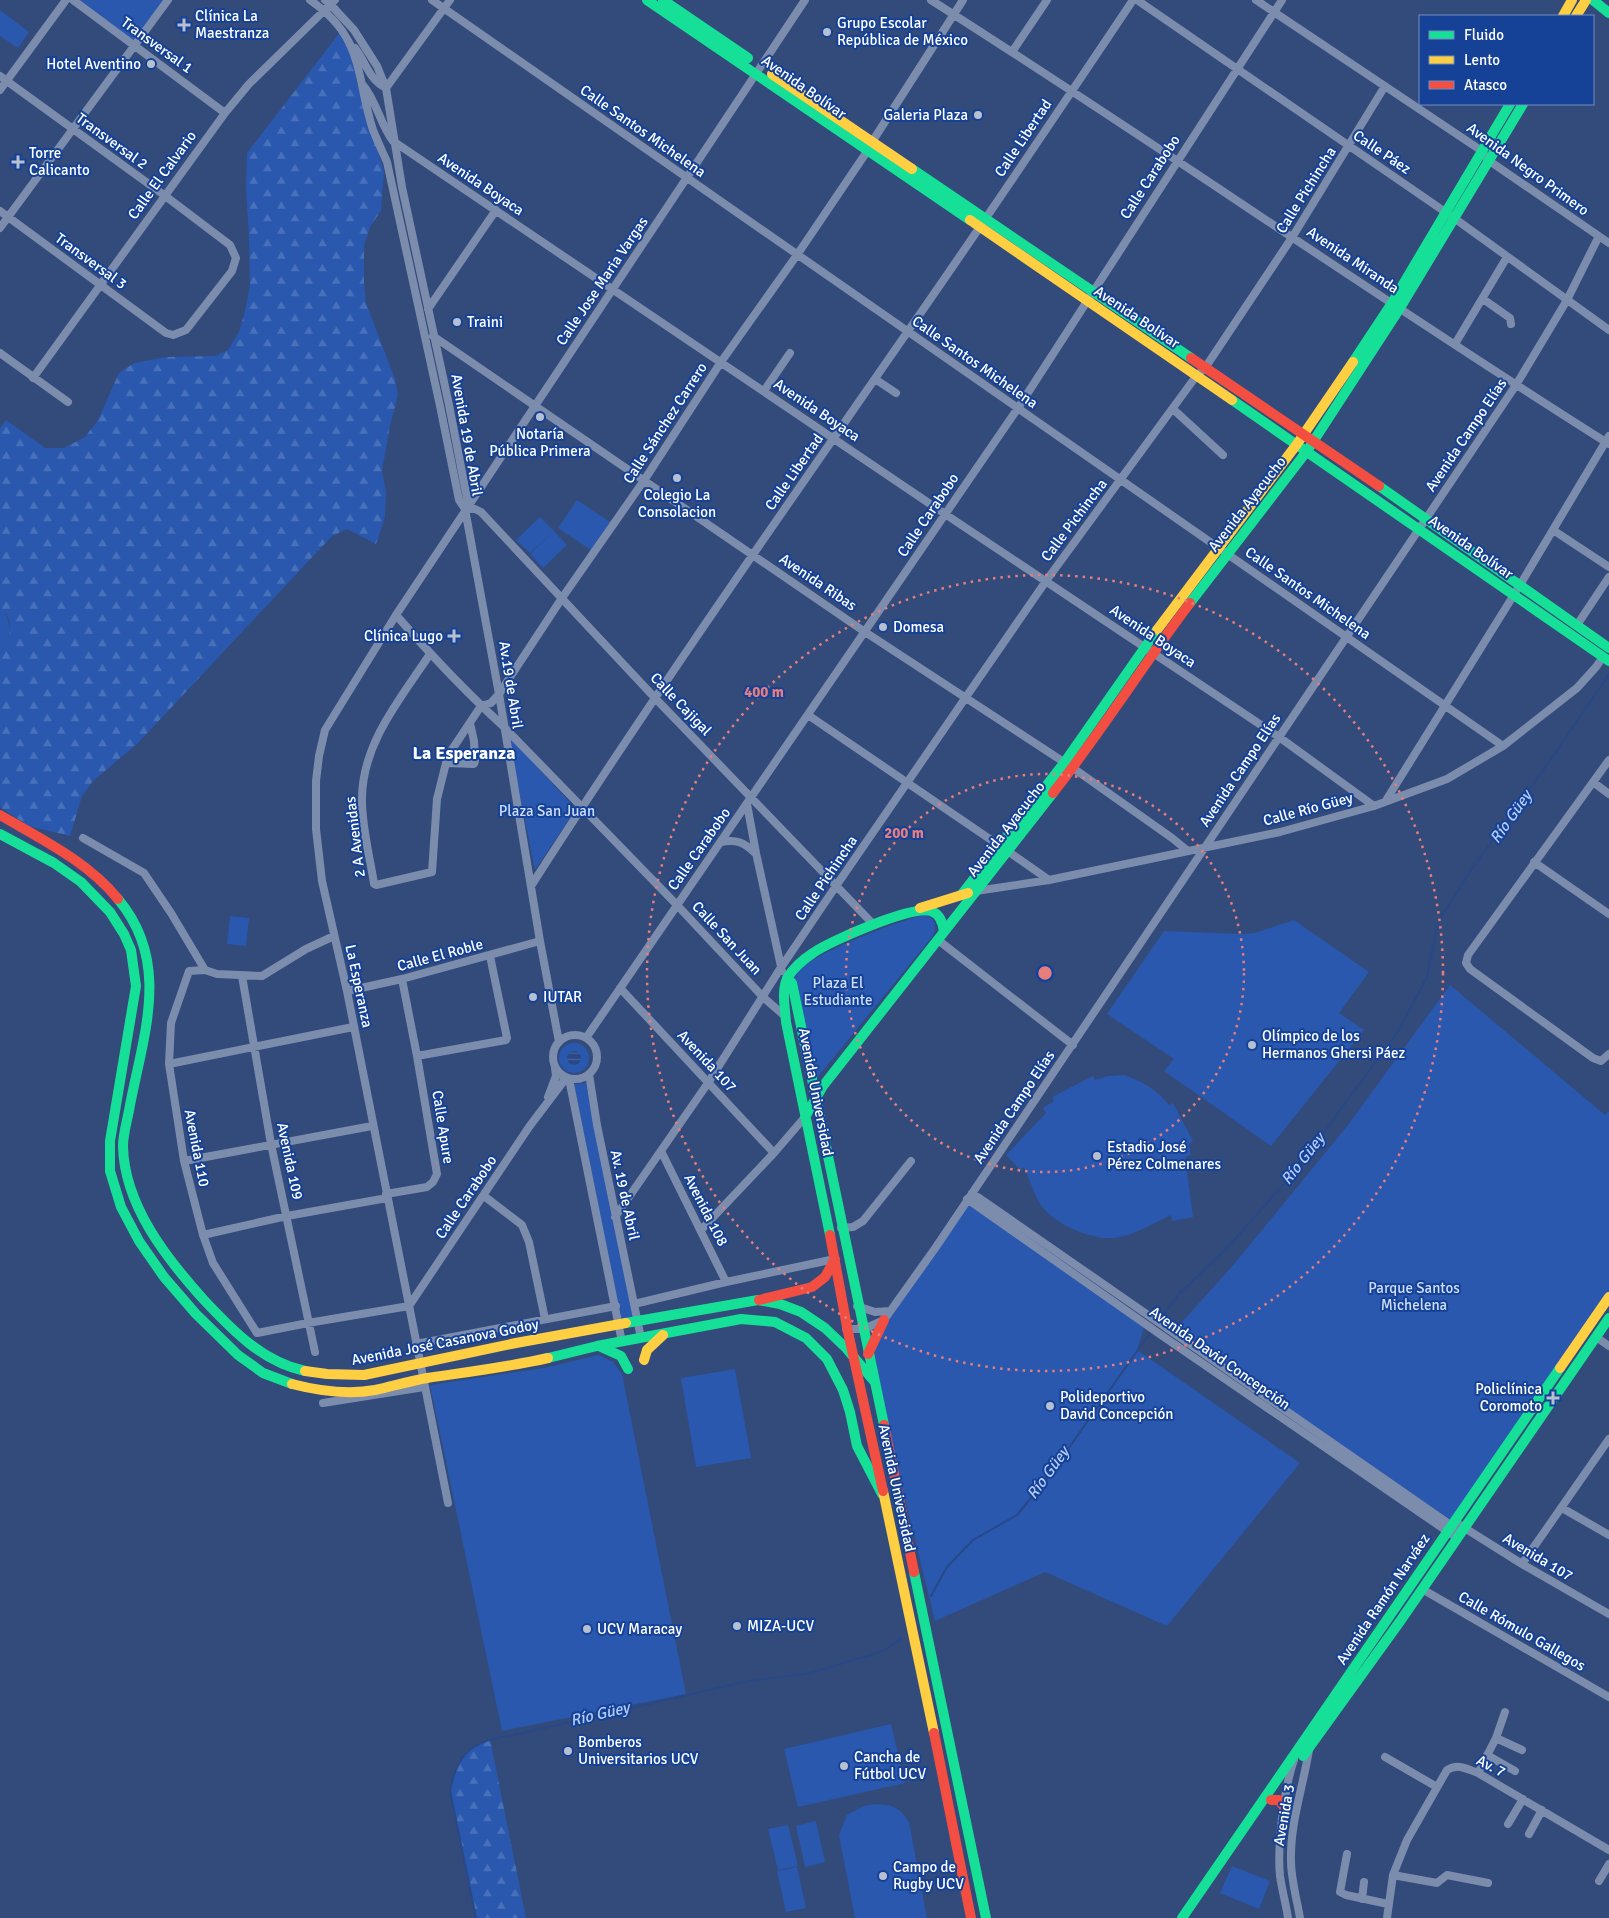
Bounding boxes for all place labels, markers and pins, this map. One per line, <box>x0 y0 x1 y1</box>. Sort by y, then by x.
place label: Clínica La Maestranza <box>195 7 269 42</box>
place label: Grupo Escolar República de México <box>837 14 968 49</box>
marker: Clínica La Maestranza <box>177 18 191 32</box>
marker: Grupo Escolar República de México <box>821 26 833 38</box>
place label: Hotel Aventino <box>46 55 141 73</box>
marker: Hotel Aventino <box>145 58 157 70</box>
place label: Galeria Plaza <box>883 106 968 124</box>
marker: Galeria Plaza <box>972 109 984 121</box>
place label: Torre Calicanto <box>29 144 90 179</box>
marker: Torre Calicanto <box>11 155 25 169</box>
place label: Traini <box>467 313 503 331</box>
marker: Traini <box>451 316 463 328</box>
marker: Notaría Pública Primera <box>534 411 546 423</box>
place label: Notaría Pública Primera <box>489 425 591 460</box>
marker: Colegio La Consolacion <box>671 472 683 484</box>
place label: Colegio La Consolacion <box>638 486 716 521</box>
place label: Domesa <box>893 618 944 636</box>
marker: Domesa <box>877 621 889 633</box>
place label: Clínica Lugo <box>364 627 443 645</box>
marker: Clínica Lugo <box>447 629 461 643</box>
centre of rings <box>1036 964 1054 982</box>
place label: IUTAR <box>543 988 582 1006</box>
marker: IUTAR <box>527 991 539 1003</box>
place label: Olímpico de los Hermanos Ghersi Páez <box>1262 1027 1406 1062</box>
marker: Olímpico de los Hermanos Ghersi Páez <box>1246 1039 1258 1051</box>
place label: Estadio José Pérez Colmenares <box>1107 1138 1221 1173</box>
marker: Estadio José Pérez Colmenares <box>1091 1150 1103 1162</box>
place label: Policlínica Coromoto <box>1475 1380 1542 1415</box>
place label: Polideportivo David Concepción <box>1060 1388 1174 1423</box>
marker: Policlínica Coromoto <box>1546 1391 1560 1405</box>
marker: Polideportivo David Concepción <box>1044 1400 1056 1412</box>
place label: MIZA-UCV <box>747 1617 814 1635</box>
place label: UCV Maracay <box>597 1620 682 1638</box>
marker: MIZA-UCV <box>731 1620 743 1632</box>
marker: UCV Maracay <box>581 1623 593 1635</box>
place label: Bomberos Universitarios UCV <box>578 1733 699 1768</box>
marker: Bomberos Universitarios UCV <box>562 1745 574 1757</box>
place label: Cancha de Fútbol UCV <box>854 1748 926 1783</box>
marker: Cancha de Fútbol UCV <box>838 1760 850 1772</box>
place label: Campo de Rugby UCV <box>893 1858 964 1893</box>
marker: Campo de Rugby UCV <box>877 1870 889 1882</box>

